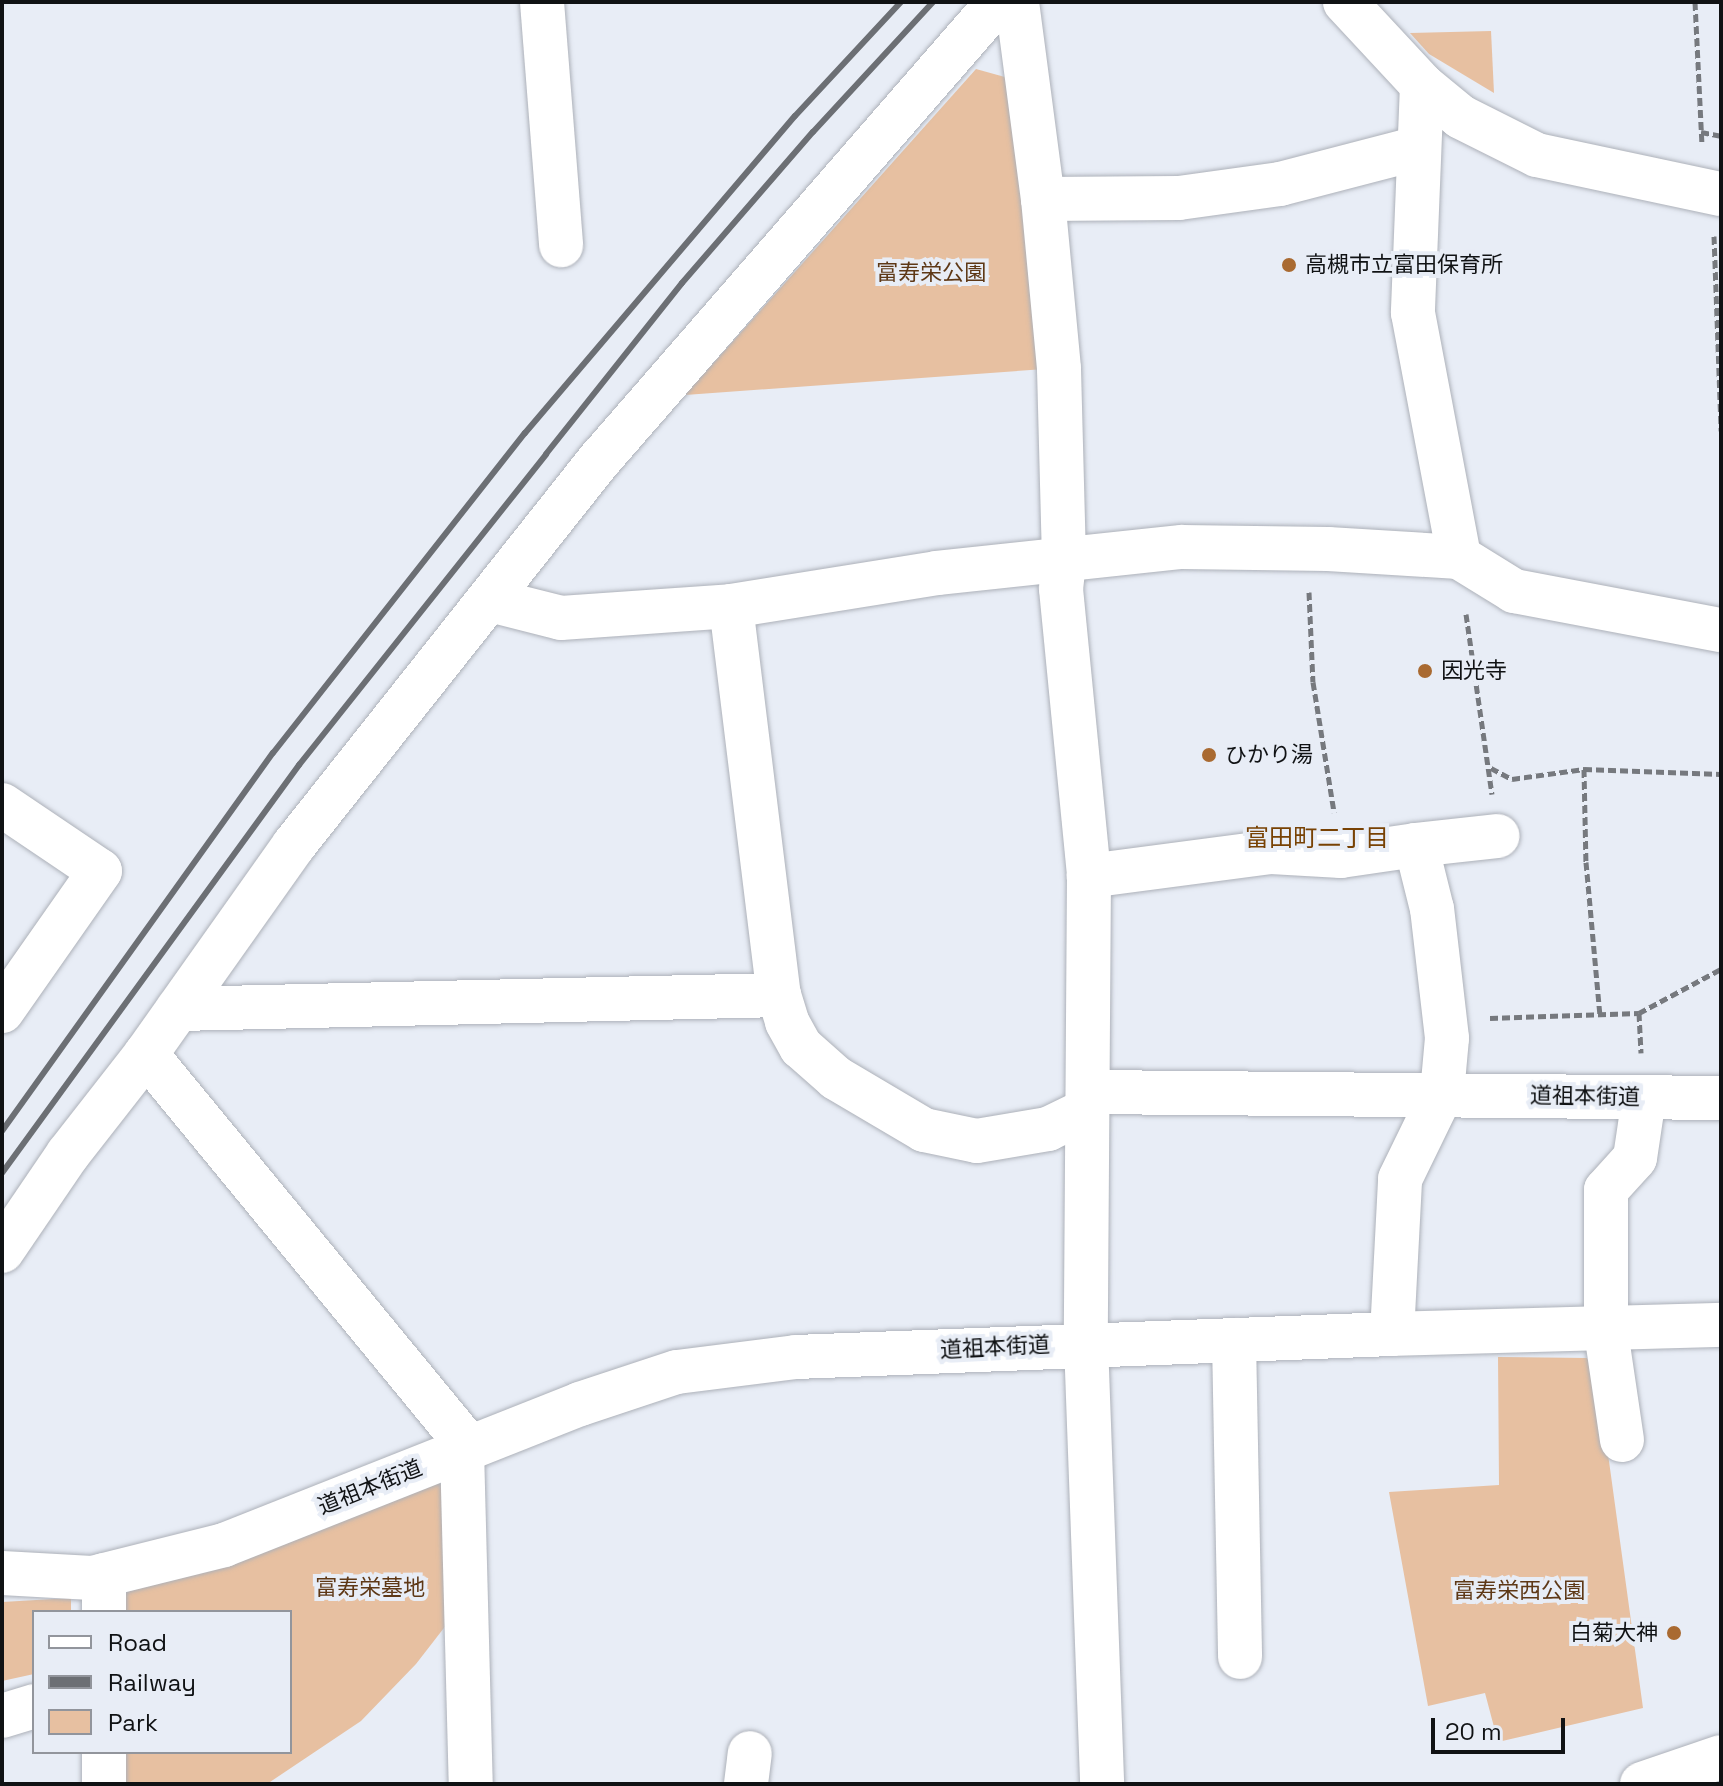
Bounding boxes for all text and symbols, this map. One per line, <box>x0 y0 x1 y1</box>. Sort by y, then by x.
place label: 高槻市立富田保育所 <box>1305 252 1503 278</box>
marker: 高槻市立富田保育所 <box>1280 256 1298 274</box>
park label: 富寿栄公園 <box>876 260 986 286</box>
place label: 因光寺 <box>1441 658 1507 684</box>
marker: 因光寺 <box>1416 662 1434 680</box>
place label: ひかり湯 <box>1225 742 1313 768</box>
marker: ひかり湯 <box>1200 746 1218 764</box>
district label: 富田町二丁目 <box>1245 824 1389 852</box>
street label: 道祖本街道 <box>1530 1082 1640 1110</box>
street label: 道祖本街道 <box>939 1331 1051 1363</box>
street label: 道祖本街道 <box>314 1454 426 1520</box>
park label: 富寿栄墓地 <box>315 1575 425 1601</box>
park label: 富寿栄西公園 <box>1453 1578 1585 1604</box>
legend <box>32 1610 292 1754</box>
place label: 白菊大神 <box>1570 1620 1658 1646</box>
marker: 白菊大神 <box>1665 1624 1683 1642</box>
text: Road <box>108 1627 167 1658</box>
text: Railway <box>108 1667 196 1698</box>
scale bar <box>1435 1702 1569 1752</box>
text: Park <box>108 1707 158 1738</box>
text: 20 m <box>1445 1716 1502 1747</box>

